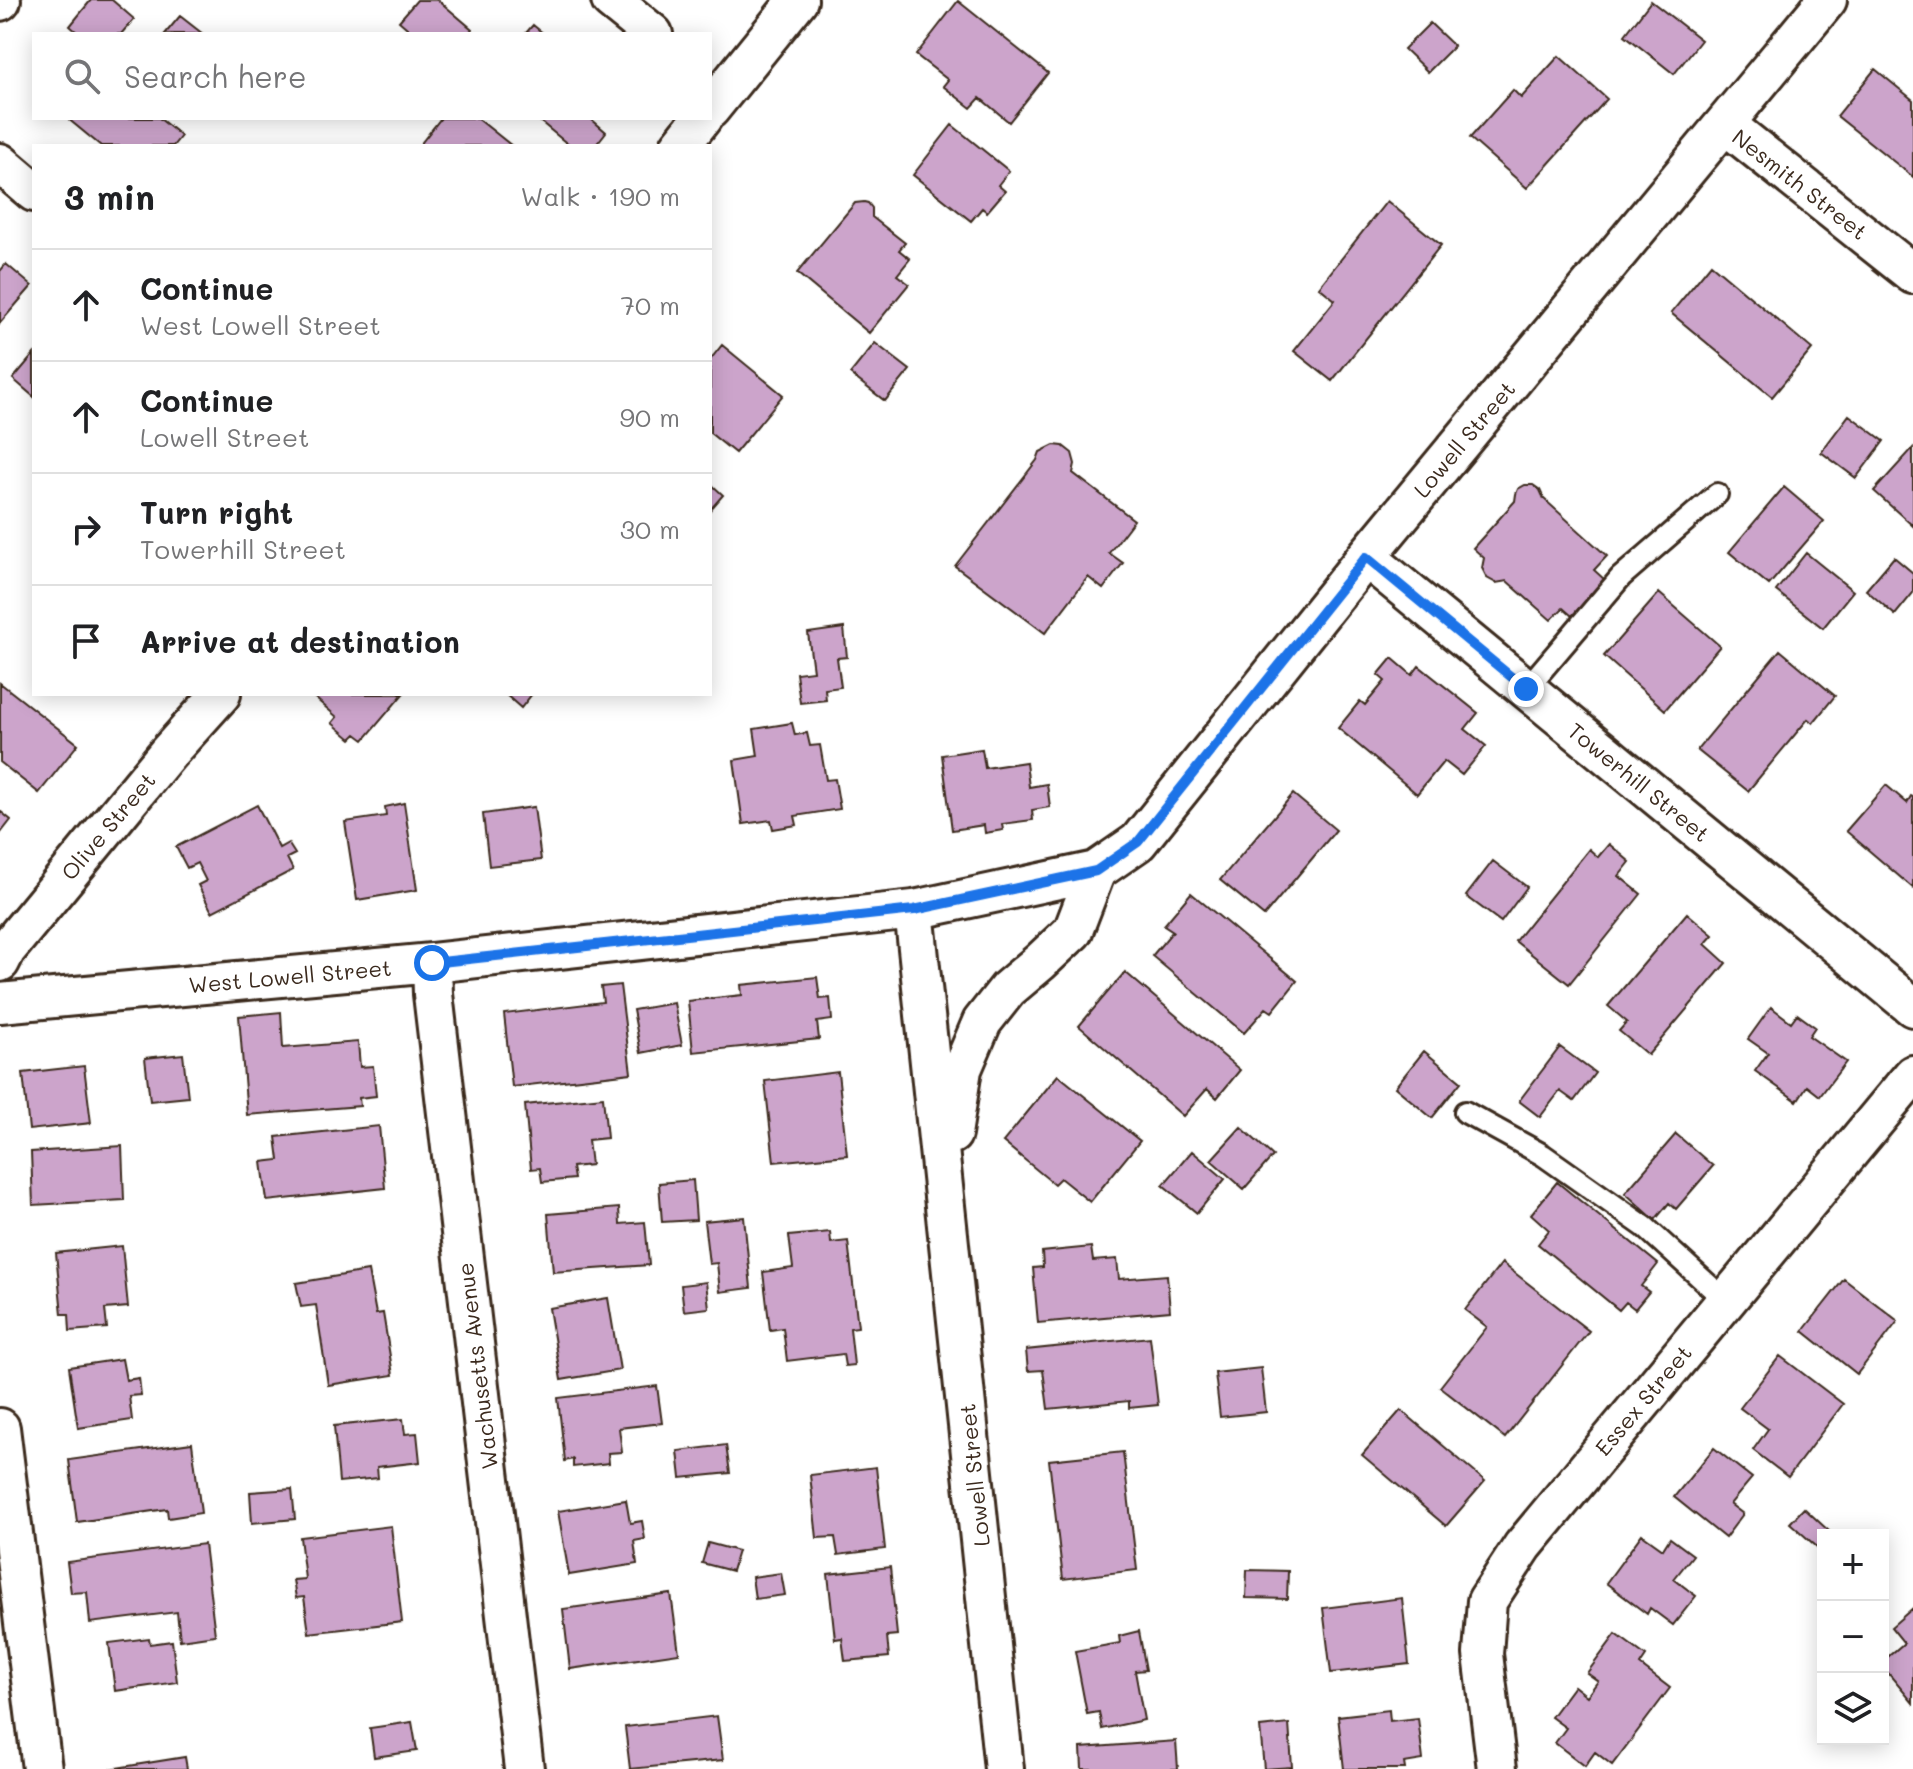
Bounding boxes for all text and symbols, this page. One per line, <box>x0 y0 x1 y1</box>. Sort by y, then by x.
search box <box>32 32 712 120</box>
icon: search <box>60 54 104 98</box>
text: Search here <box>124 56 307 96</box>
street label: Nesmith Street <box>1726 122 1874 246</box>
text: 3 min <box>64 174 155 219</box>
text: Walk · 190 m <box>521 179 680 213</box>
text: Continue <box>140 268 273 308</box>
icon: ahead <box>64 283 108 327</box>
text: 70 m <box>620 288 680 322</box>
text: West Lowell Street <box>140 308 381 342</box>
street label: Lowell Street <box>1407 375 1521 503</box>
text: Continue <box>140 380 273 420</box>
icon: ahead <box>64 395 108 439</box>
text: 90 m <box>620 400 680 434</box>
text: Lowell Street <box>140 420 310 454</box>
text: Turn right <box>140 492 293 532</box>
icon: right <box>64 507 108 551</box>
text: 30 m <box>620 512 680 546</box>
text: Towerhill Street <box>140 532 346 566</box>
icon: arrive <box>64 619 108 663</box>
text: Arrive at destination <box>140 621 460 661</box>
route end <box>1508 671 1544 707</box>
street label: Towerhill Street <box>1562 716 1716 848</box>
street label: Olive Street <box>54 766 162 886</box>
route start <box>414 945 450 981</box>
street label: West Lowell Street <box>187 953 393 999</box>
street label: Wachusetts Avenue <box>450 1261 504 1471</box>
street label: Essex Street <box>1588 1339 1698 1461</box>
street label: Lowell Street <box>952 1402 996 1548</box>
map controls <box>1817 1529 1889 1745</box>
button: + <box>1817 1529 1889 1601</box>
button: − <box>1817 1601 1889 1673</box>
button: layers <box>1817 1673 1889 1745</box>

